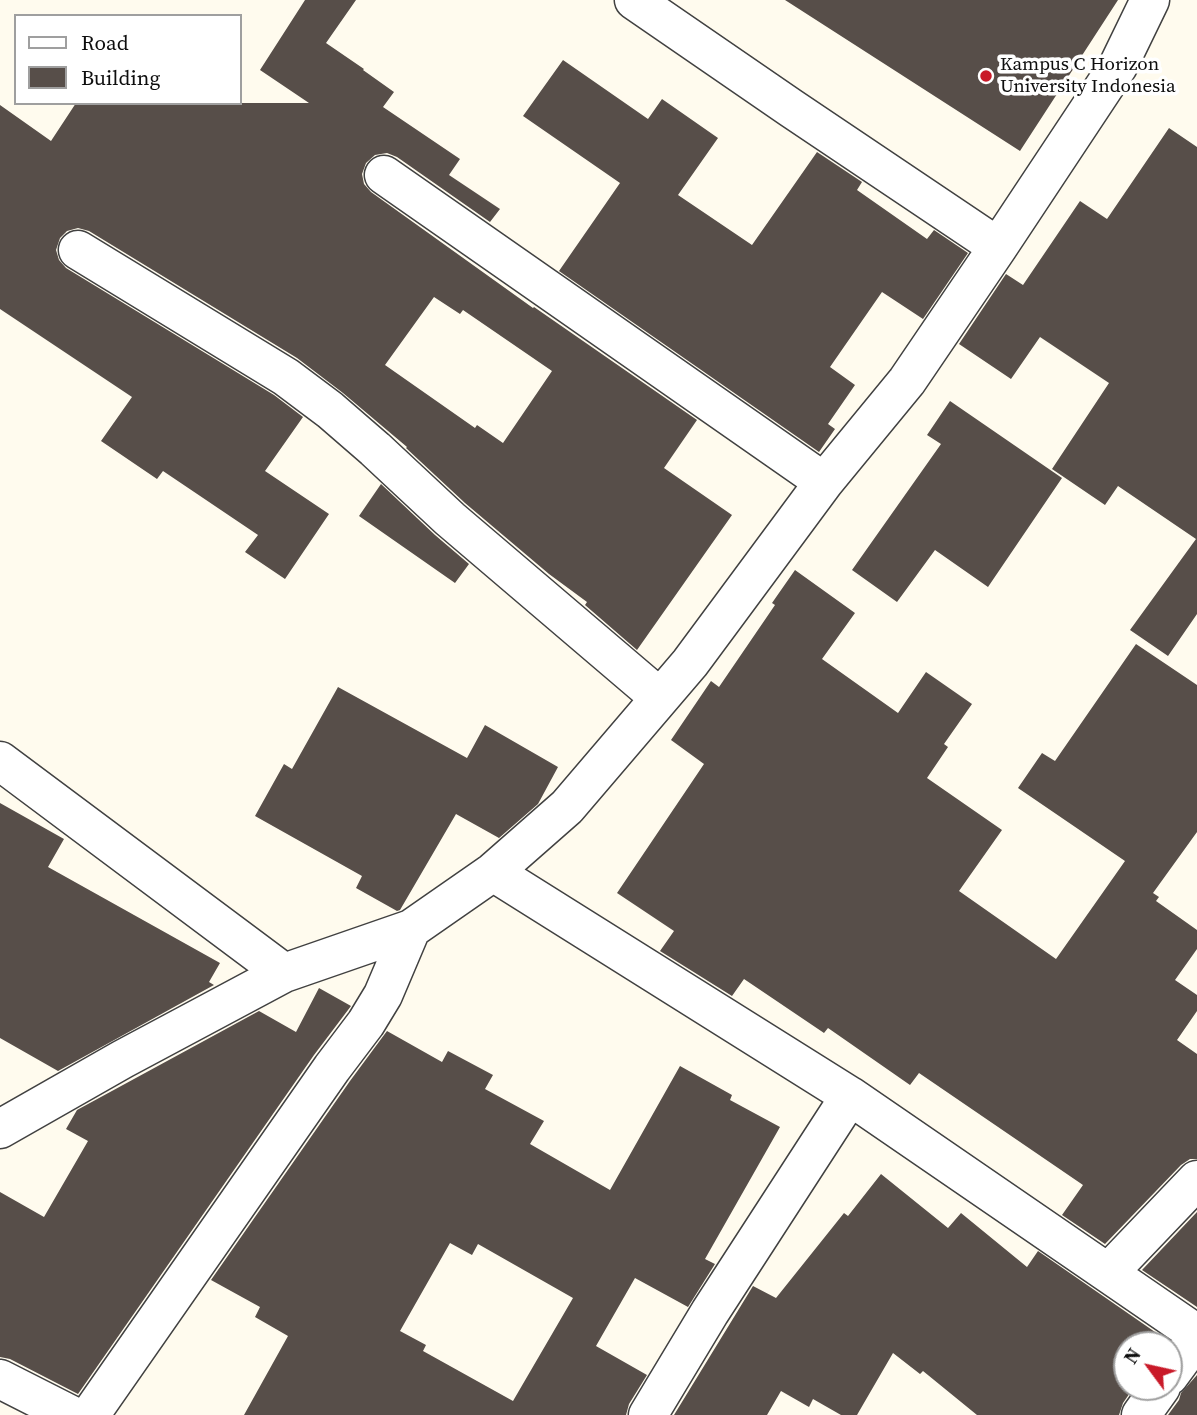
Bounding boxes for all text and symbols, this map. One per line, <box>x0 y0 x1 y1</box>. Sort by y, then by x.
legend <box>14 14 242 105</box>
text: Road <box>81 28 129 57</box>
place label: Kampus C Horizon University Indonesia <box>1000 54 1176 98</box>
text: Building <box>81 63 160 92</box>
marker: Kampus C Horizon University Indonesia <box>978 68 994 84</box>
north arrow <box>1113 1331 1183 1401</box>
text: N <box>1117 1343 1147 1369</box>

